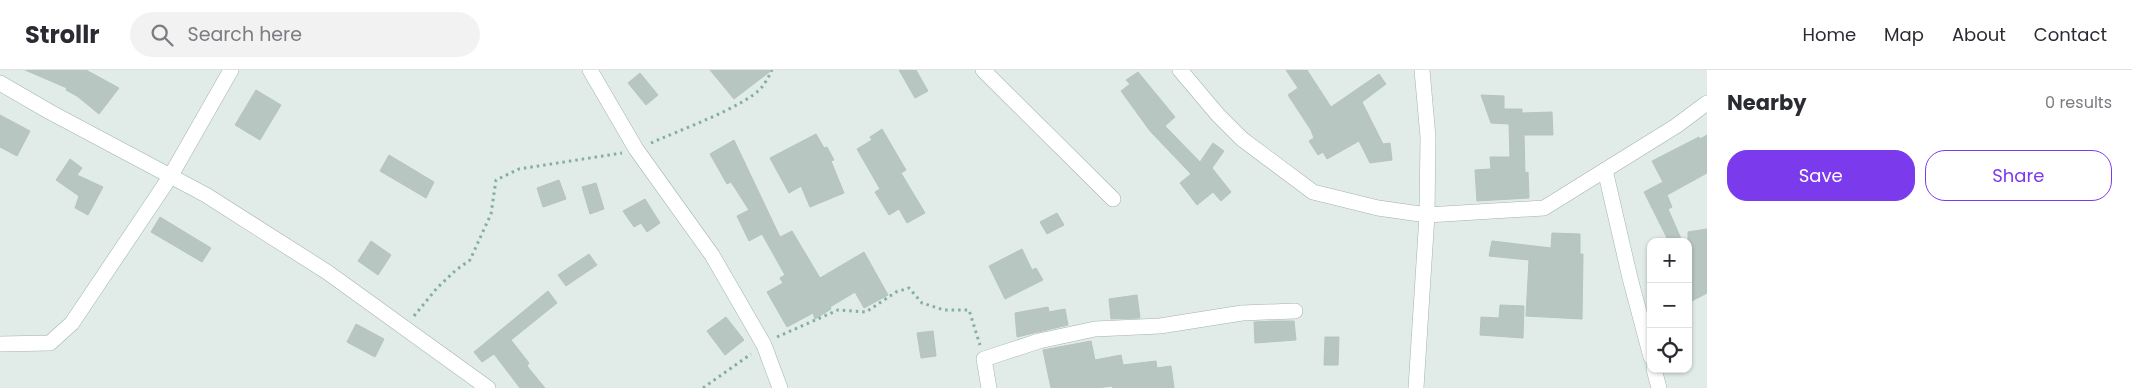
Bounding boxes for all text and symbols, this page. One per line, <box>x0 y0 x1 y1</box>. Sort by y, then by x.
search box <box>130 12 480 57</box>
text: Strollr <box>25 18 100 51</box>
icon: search <box>148 21 176 49</box>
text: Search here <box>188 21 302 48</box>
text: Home <box>1802 22 1856 47</box>
text: Map <box>1884 22 1924 47</box>
text: About <box>1952 22 2006 47</box>
text: Contact <box>2034 22 2107 47</box>
text: Nearby <box>1727 88 1807 117</box>
text: 0 results <box>2045 91 2112 114</box>
button: Save <box>1727 150 1915 201</box>
button: Share <box>1925 150 2112 201</box>
map controls <box>1647 238 1692 373</box>
button: + <box>1647 238 1692 283</box>
button: − <box>1647 283 1692 328</box>
button: locate <box>1647 328 1692 373</box>

